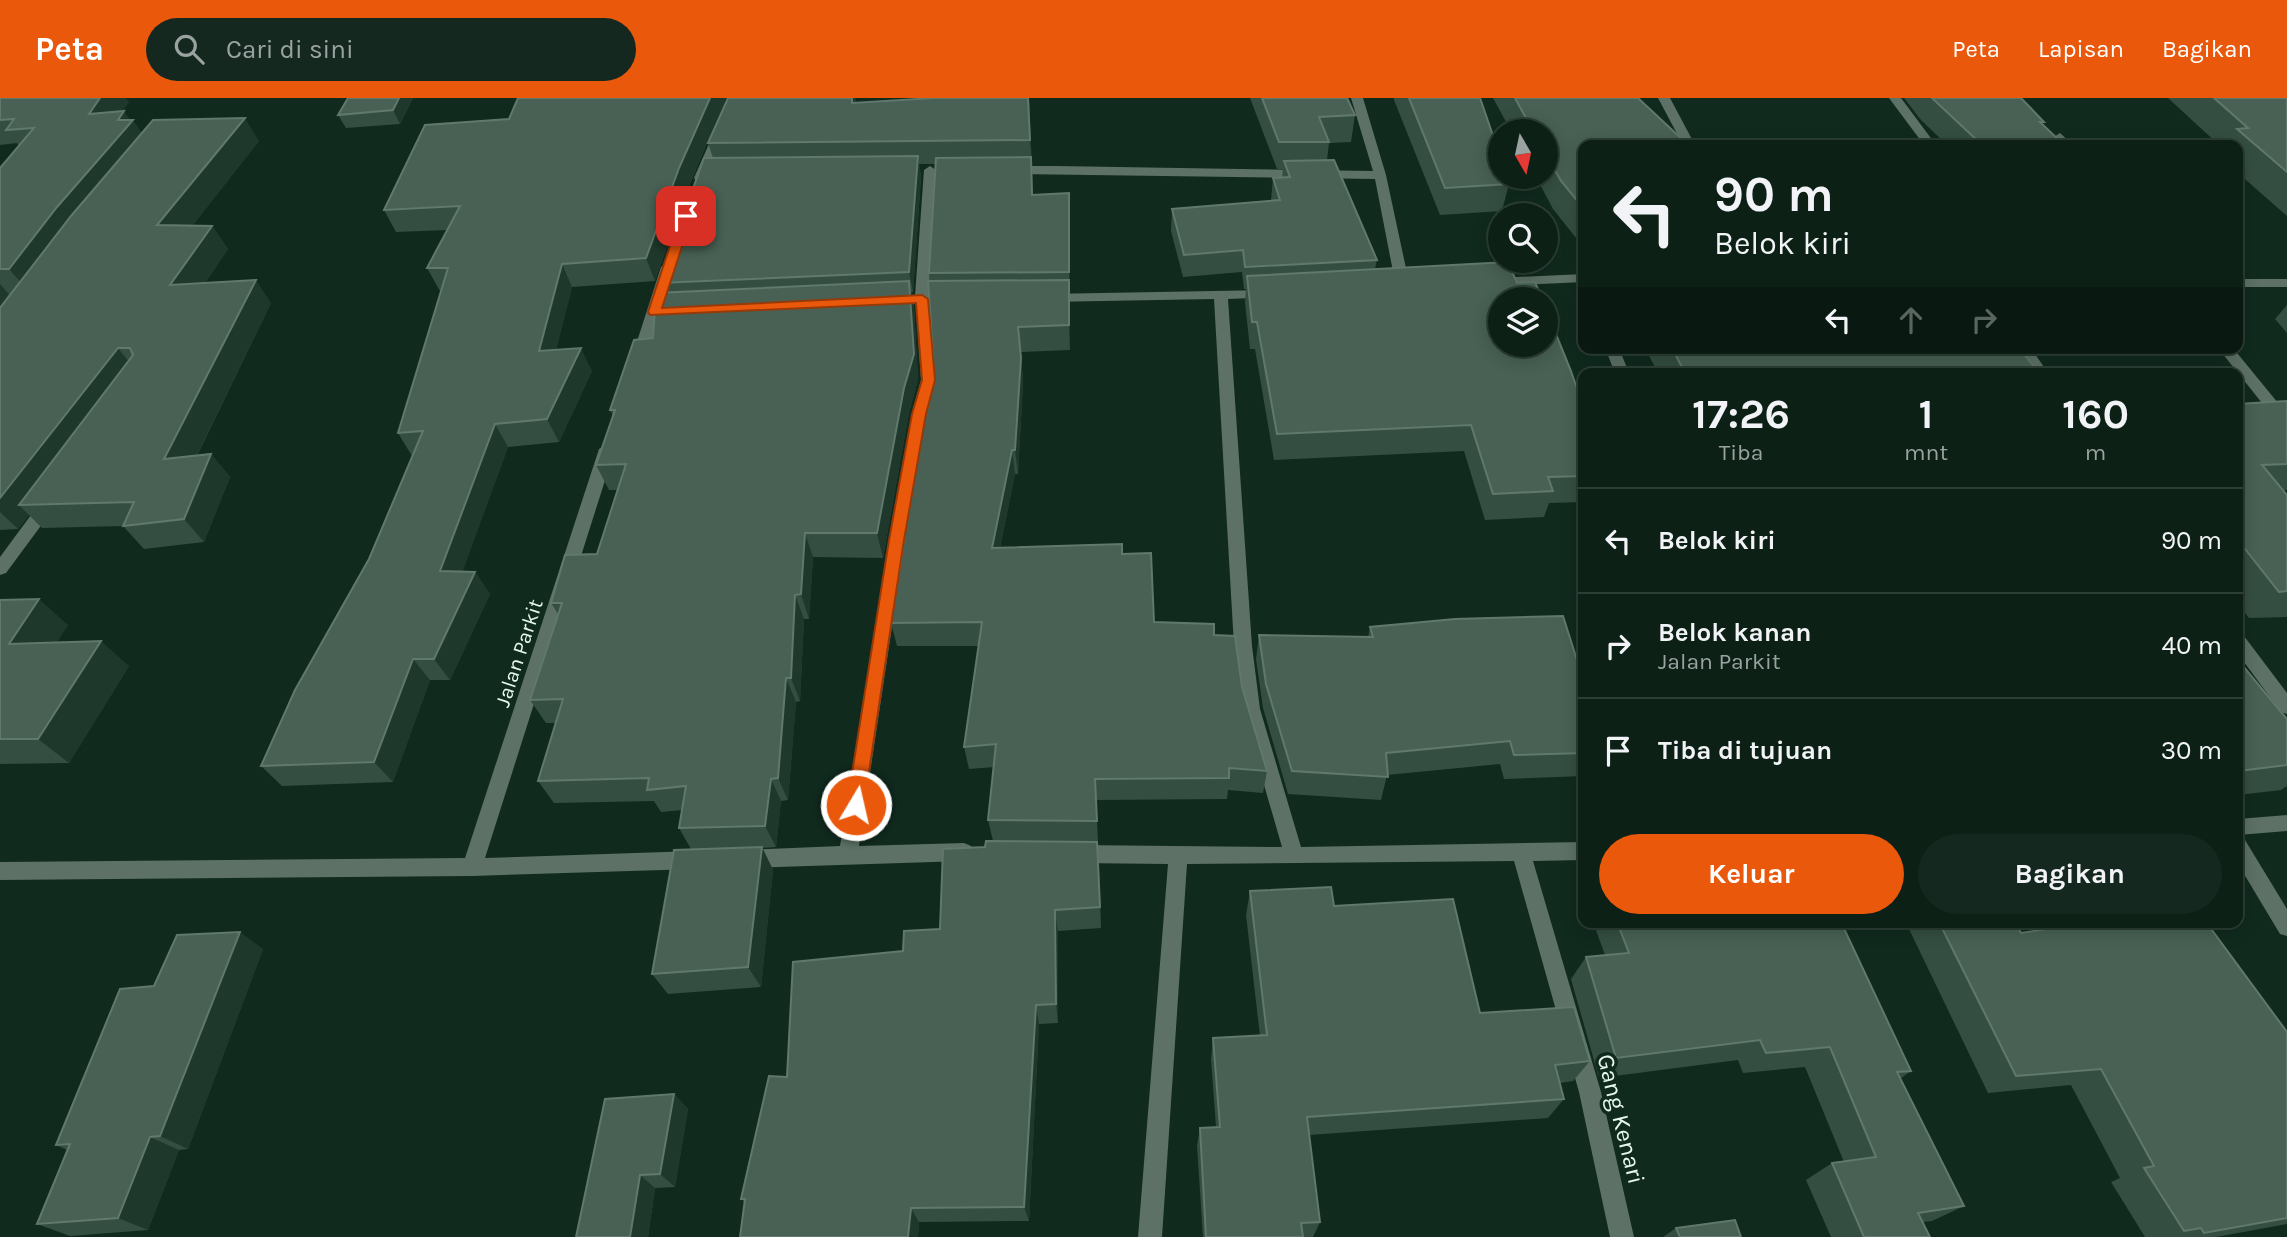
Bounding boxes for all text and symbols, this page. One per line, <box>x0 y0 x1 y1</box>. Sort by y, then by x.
search box <box>146 18 636 81</box>
text: Peta <box>35 30 104 68</box>
icon: search <box>170 30 208 68</box>
text: Cari di sini <box>226 34 354 65</box>
text: Peta <box>1952 35 2000 63</box>
text: Lapisan <box>2038 35 2124 63</box>
text: Bagikan <box>2162 35 2252 63</box>
north arrow <box>1488 119 1558 189</box>
map controls <box>1488 119 1558 357</box>
text: 90 m <box>1714 166 1834 223</box>
icon: left <box>1599 168 1690 259</box>
pin <box>656 186 716 246</box>
icon: arrive <box>667 197 705 235</box>
button: search <box>1488 203 1558 273</box>
text: Belok kiri <box>1714 225 1851 262</box>
button: layers <box>1488 287 1558 357</box>
icon: left <box>1819 301 1857 339</box>
icon: ahead <box>1892 301 1930 339</box>
icon: right <box>1965 301 2003 339</box>
text: 17:26 <box>1692 389 1790 439</box>
text: 1 <box>1919 389 1934 439</box>
text: 160 <box>2062 389 2129 439</box>
text: Tiba <box>1719 439 1763 466</box>
text: mnt <box>1904 439 1948 466</box>
text: m <box>2085 439 2106 466</box>
icon: left <box>1599 522 1637 560</box>
text: Belok kiri <box>1658 525 1776 556</box>
text: 90 m <box>2161 525 2222 556</box>
street label: Jalan Parkit <box>490 596 548 710</box>
text: Belok kanan <box>1658 617 1811 648</box>
icon: right <box>1599 627 1637 665</box>
text: 40 m <box>2162 630 2222 661</box>
text: Jalan Parkit <box>1658 648 1781 675</box>
icon: arrive <box>1599 732 1637 770</box>
text: Tiba di tujuan <box>1658 735 1832 766</box>
text: 30 m <box>2161 735 2222 766</box>
position arrow <box>819 768 893 842</box>
button: Keluar <box>1599 834 1904 914</box>
button: Bagikan <box>1918 834 2222 914</box>
street label: Gang Kenari <box>1591 1051 1651 1187</box>

